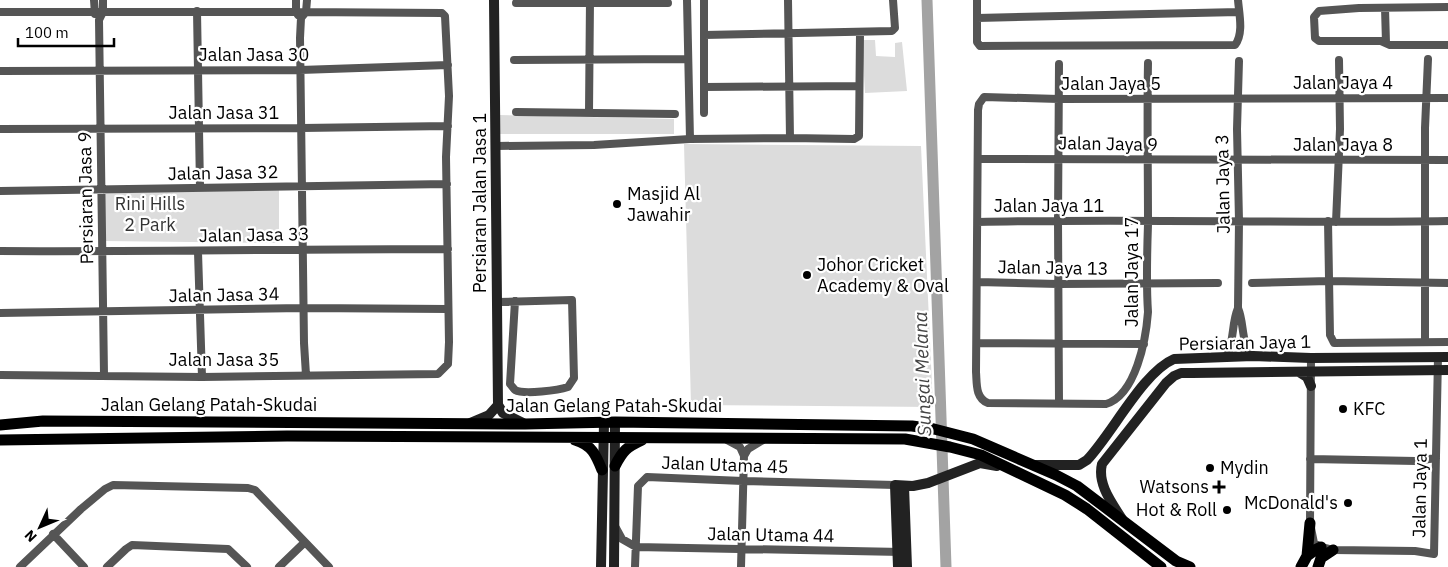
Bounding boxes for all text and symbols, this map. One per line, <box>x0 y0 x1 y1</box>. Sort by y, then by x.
scale bar <box>18 15 114 47</box>
text: 100 m <box>25 23 69 42</box>
street label: Jalan Jasa 30 <box>199 43 309 66</box>
street label: Jalan Jaya 4 <box>1293 71 1393 94</box>
street label: Jalan Jaya 5 <box>1061 72 1161 95</box>
street label: Jalan Jasa 31 <box>169 101 279 124</box>
street label: Persiaran Jalan Jasa 1 <box>468 113 491 293</box>
street label: Persiaran Jasa 9 <box>73 131 98 265</box>
street label: Jalan Jaya 9 <box>1058 131 1158 156</box>
street label: Jalan Jaya 8 <box>1293 133 1393 156</box>
street label: Jalan Jaya 3 <box>1210 134 1235 234</box>
street label: Jalan Jasa 32 <box>167 160 279 185</box>
place label: Masjid Al Jawahir <box>627 182 700 226</box>
park label: Rini Hills 2 Park <box>115 192 185 236</box>
street label: Jalan Jaya 11 <box>994 194 1104 217</box>
marker: Masjid Al Jawahir <box>611 198 623 210</box>
street label: Jalan Jaya 17 <box>1120 217 1143 327</box>
street label: Jalan Jasa 33 <box>198 222 310 247</box>
place label: Johor Cricket Academy & Oval <box>817 253 949 297</box>
street label: Jalan Jaya 13 <box>997 255 1109 280</box>
marker: Johor Cricket Academy & Oval <box>801 269 813 281</box>
street label: Jalan Jasa 34 <box>168 282 280 307</box>
water label: Sungai Melana <box>908 311 936 437</box>
street label: Persiaran Jaya 1 <box>1178 330 1311 355</box>
street label: Jalan Jasa 35 <box>169 348 279 371</box>
street label: Jalan Gelang Patah-Skudai <box>101 393 317 416</box>
street label: Jalan Gelang Patah-Skudai <box>506 394 722 417</box>
place label: KFC <box>1353 397 1385 420</box>
marker: KFC <box>1337 403 1349 415</box>
street label: Jalan Jaya 1 <box>1407 438 1432 538</box>
street label: Jalan Utama 45 <box>661 451 789 478</box>
place label: Mydin <box>1220 456 1269 479</box>
marker: Mydin <box>1204 462 1216 474</box>
place label: Watsons <box>1139 475 1209 498</box>
marker: Watsons <box>1213 481 1225 493</box>
place label: McDonald's <box>1244 491 1338 514</box>
marker: McDonald's <box>1342 497 1354 509</box>
place label: Hot & Roll <box>1136 498 1217 521</box>
north arrow <box>15 502 65 552</box>
marker: Hot & Roll <box>1221 504 1233 516</box>
street label: Jalan Utama 44 <box>707 522 835 547</box>
text: N <box>21 526 41 546</box>

